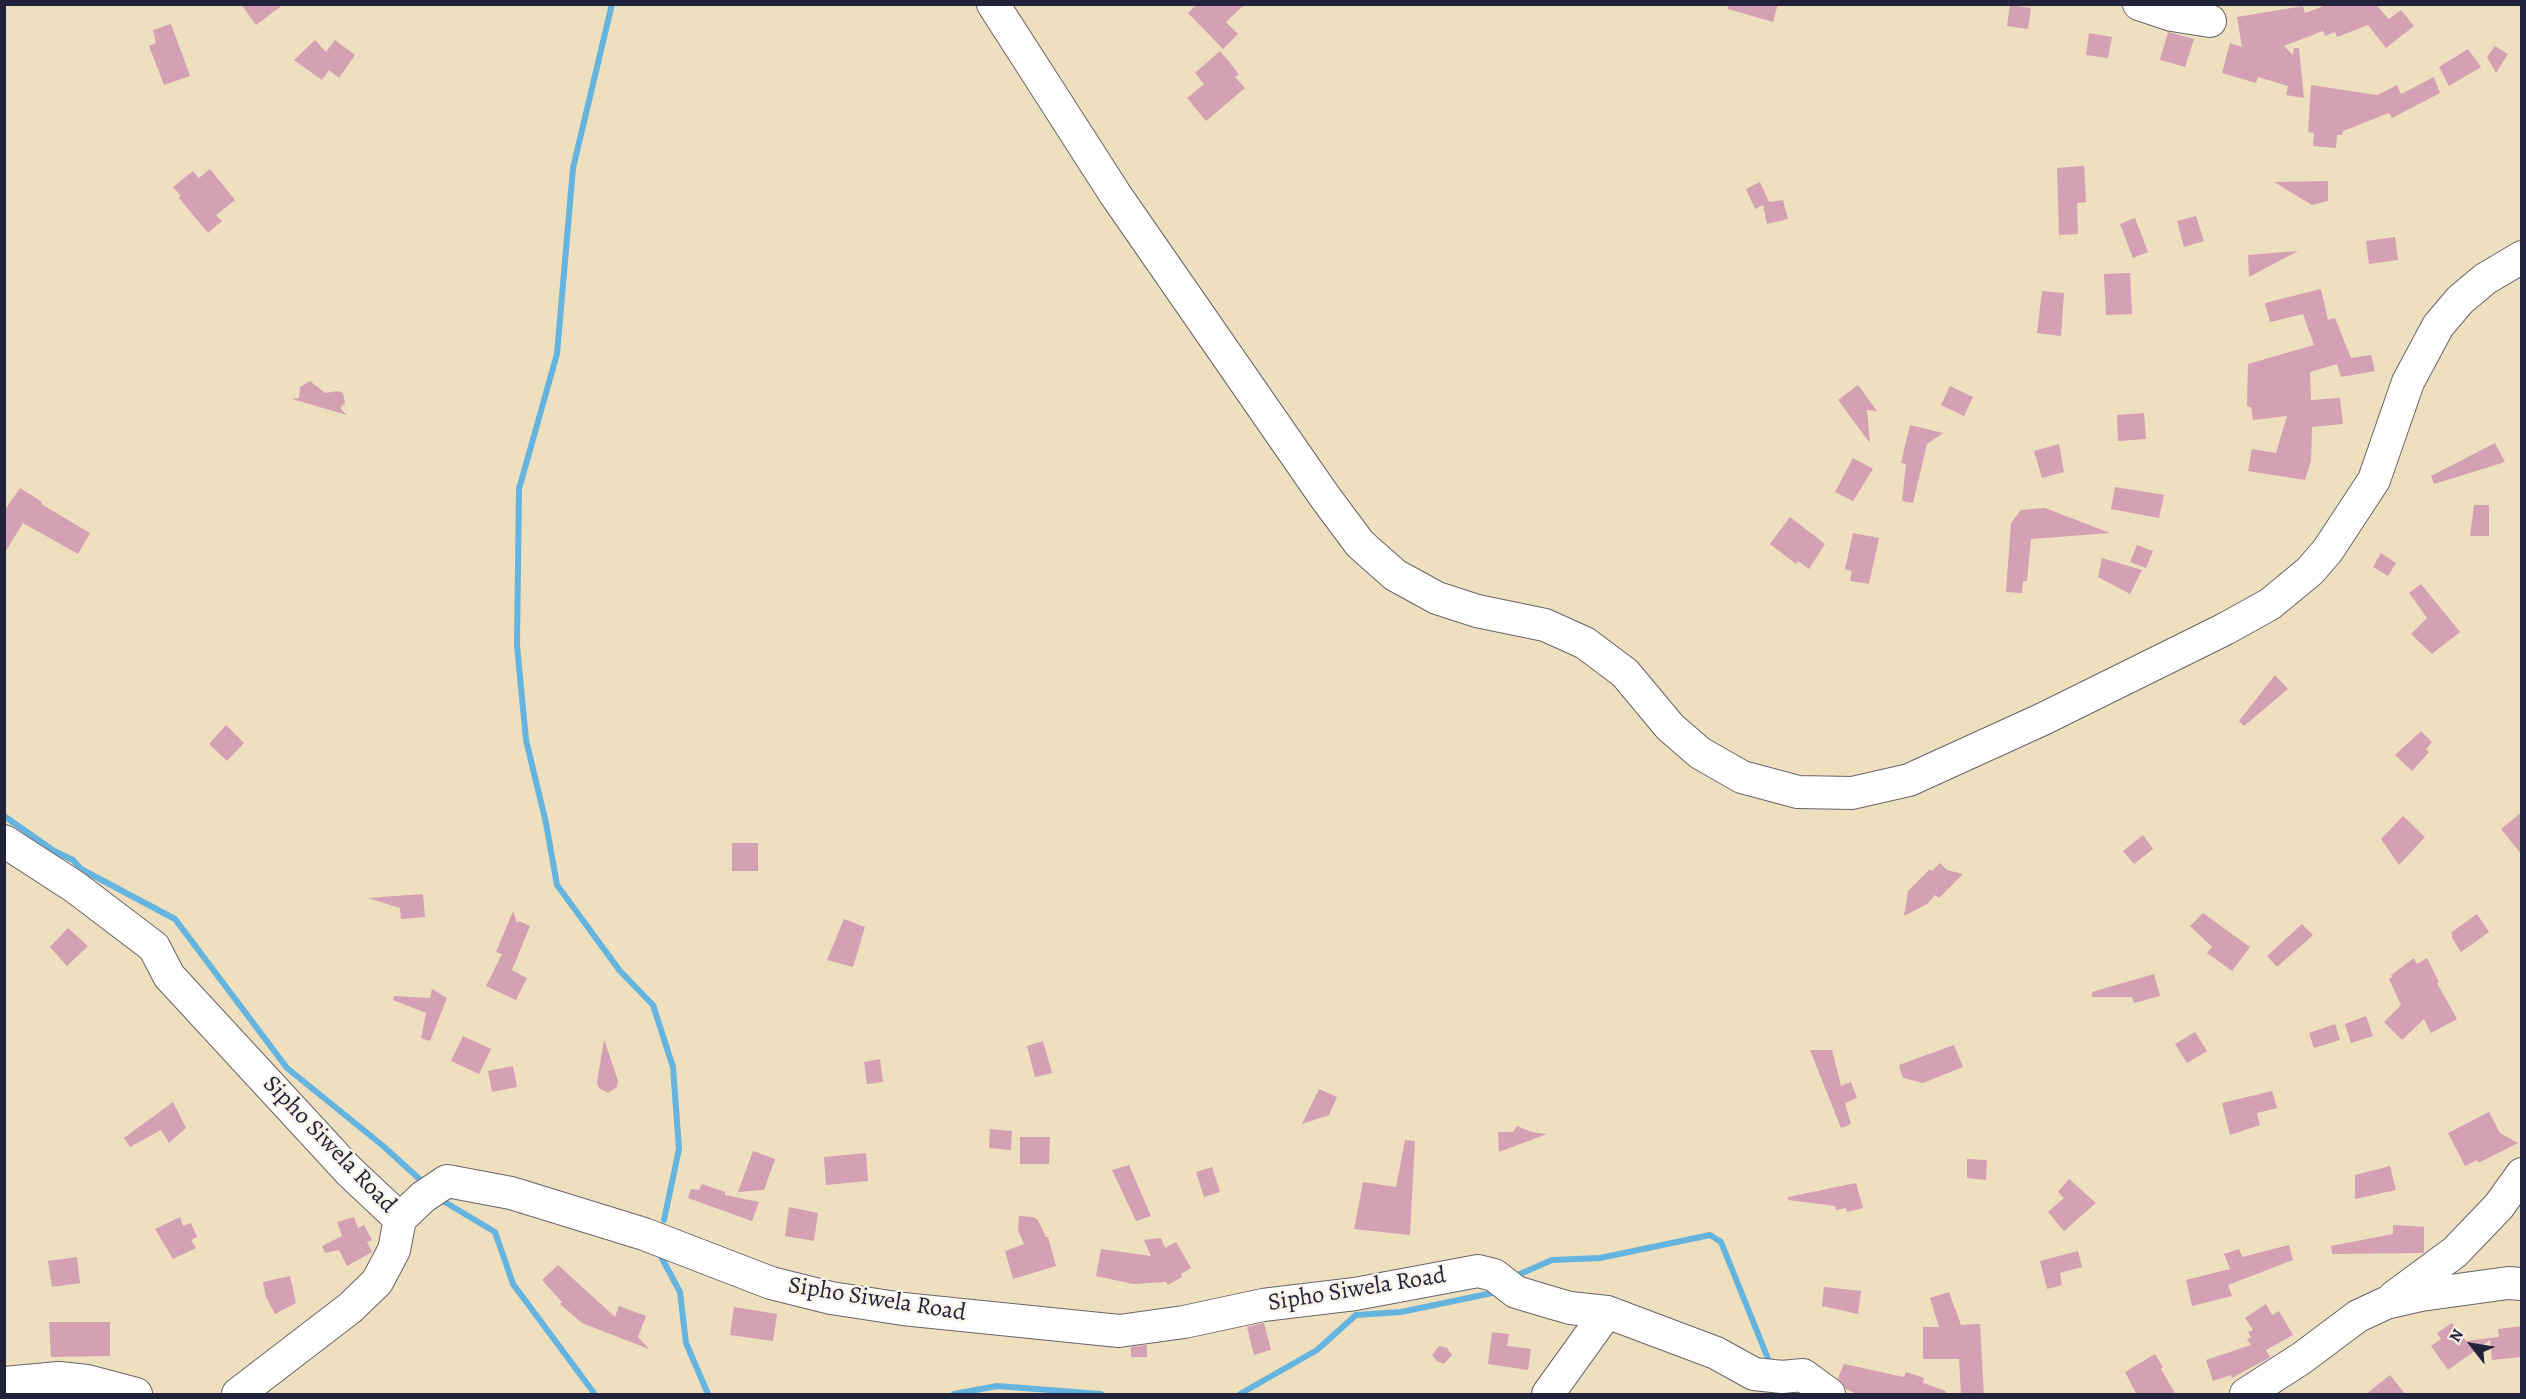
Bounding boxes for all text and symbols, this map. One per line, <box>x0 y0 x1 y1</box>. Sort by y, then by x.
street label: Sipho Siwela Road <box>256 1070 402 1220</box>
street label: Sipho Siwela Road <box>1266 1262 1448 1318</box>
street label: Sipho Siwela Road <box>786 1272 968 1328</box>
north arrow <box>2442 1315 2502 1375</box>
text: N <box>2444 1325 2469 1346</box>

